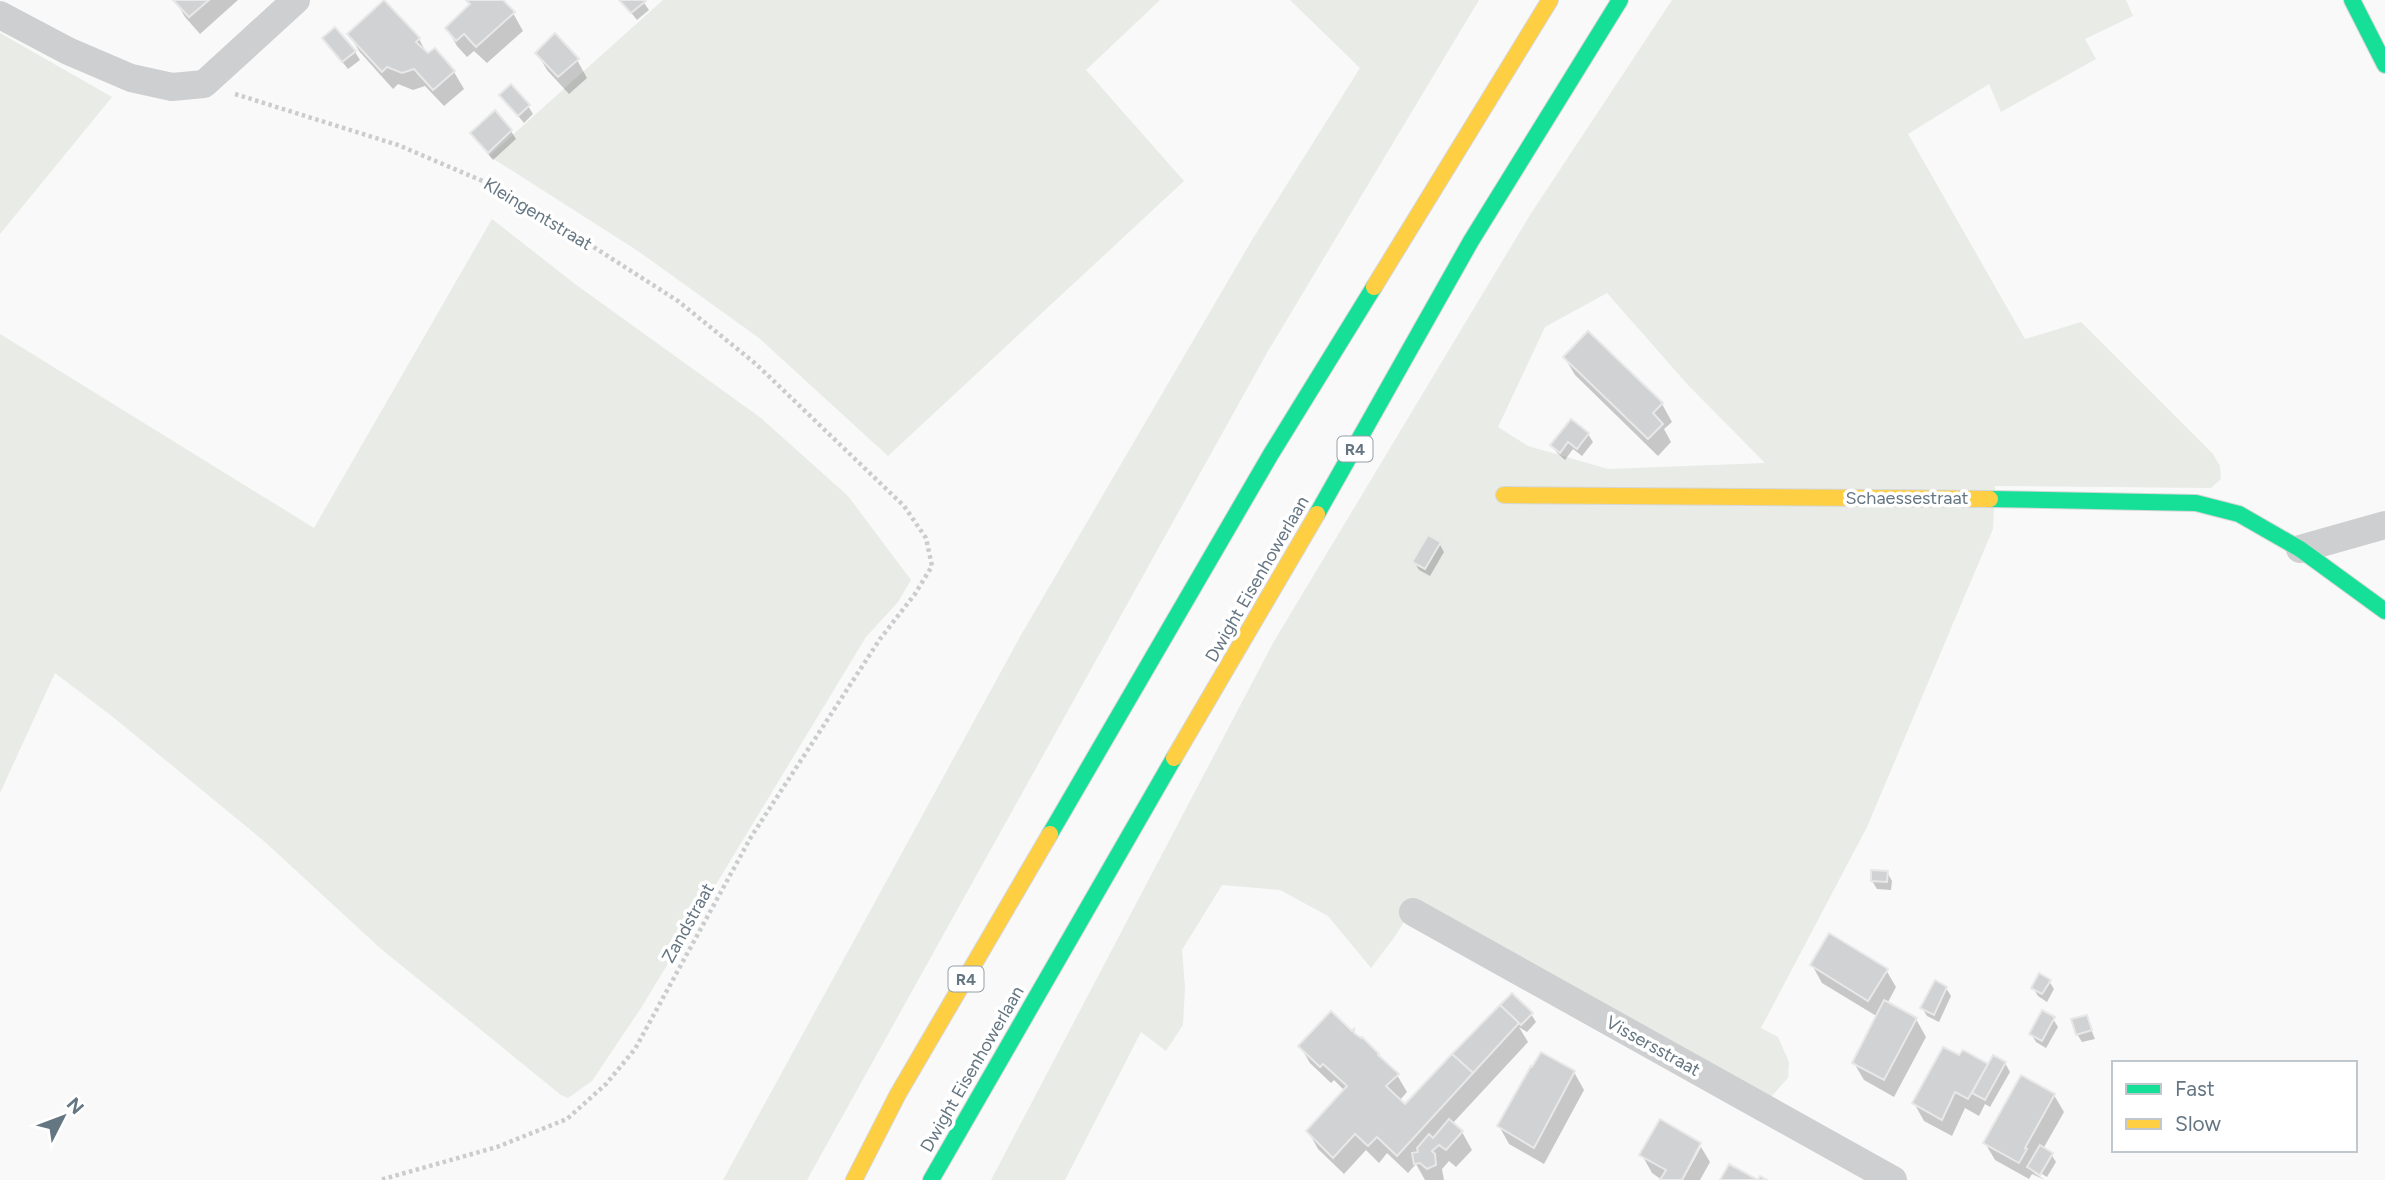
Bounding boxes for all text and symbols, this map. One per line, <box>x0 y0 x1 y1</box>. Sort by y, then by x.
street label: Kleingentstraat <box>480 173 596 255</box>
road number: R4 <box>1338 436 1372 462</box>
street label: Schaessestraat <box>1846 487 1969 509</box>
street label: Dwight Eisenhowerlaan <box>1200 492 1314 666</box>
street label: Zandstraat <box>657 879 719 967</box>
road number: R4 <box>948 967 984 992</box>
street label: Dwight Eisenhowerlaan <box>915 982 1029 1156</box>
street label: Vissersstraat <box>1602 1011 1704 1081</box>
legend <box>2112 1061 2357 1152</box>
text: Fast <box>2175 1076 2215 1101</box>
north arrow <box>28 1082 98 1152</box>
text: N <box>62 1093 89 1119</box>
text: Slow <box>2175 1111 2221 1136</box>

